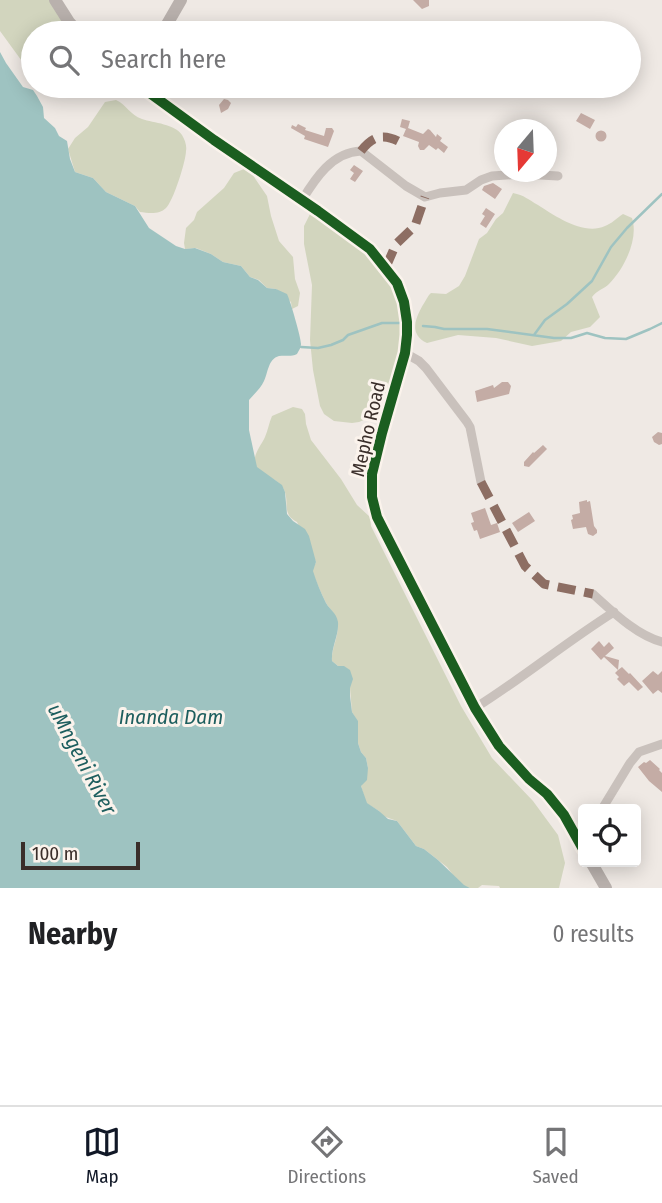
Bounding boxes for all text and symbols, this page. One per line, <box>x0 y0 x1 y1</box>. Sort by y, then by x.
search box <box>21 21 641 98</box>
icon: search <box>45 41 83 79</box>
text: Search here <box>101 44 226 75</box>
north arrow <box>494 119 557 182</box>
street label: Mepho Road <box>346 379 390 479</box>
water label: uMngeni River <box>42 699 122 820</box>
water label: Inanda Dam <box>119 704 223 730</box>
map controls <box>578 804 641 867</box>
button: locate <box>578 804 641 867</box>
scale bar <box>21 839 140 871</box>
text: 100 m <box>32 842 78 865</box>
text: Nearby <box>28 916 117 952</box>
text: 0 results <box>553 920 634 948</box>
tab: Map <box>83 1123 121 1188</box>
tab: Directions <box>287 1123 366 1188</box>
tab: Saved <box>532 1123 579 1188</box>

